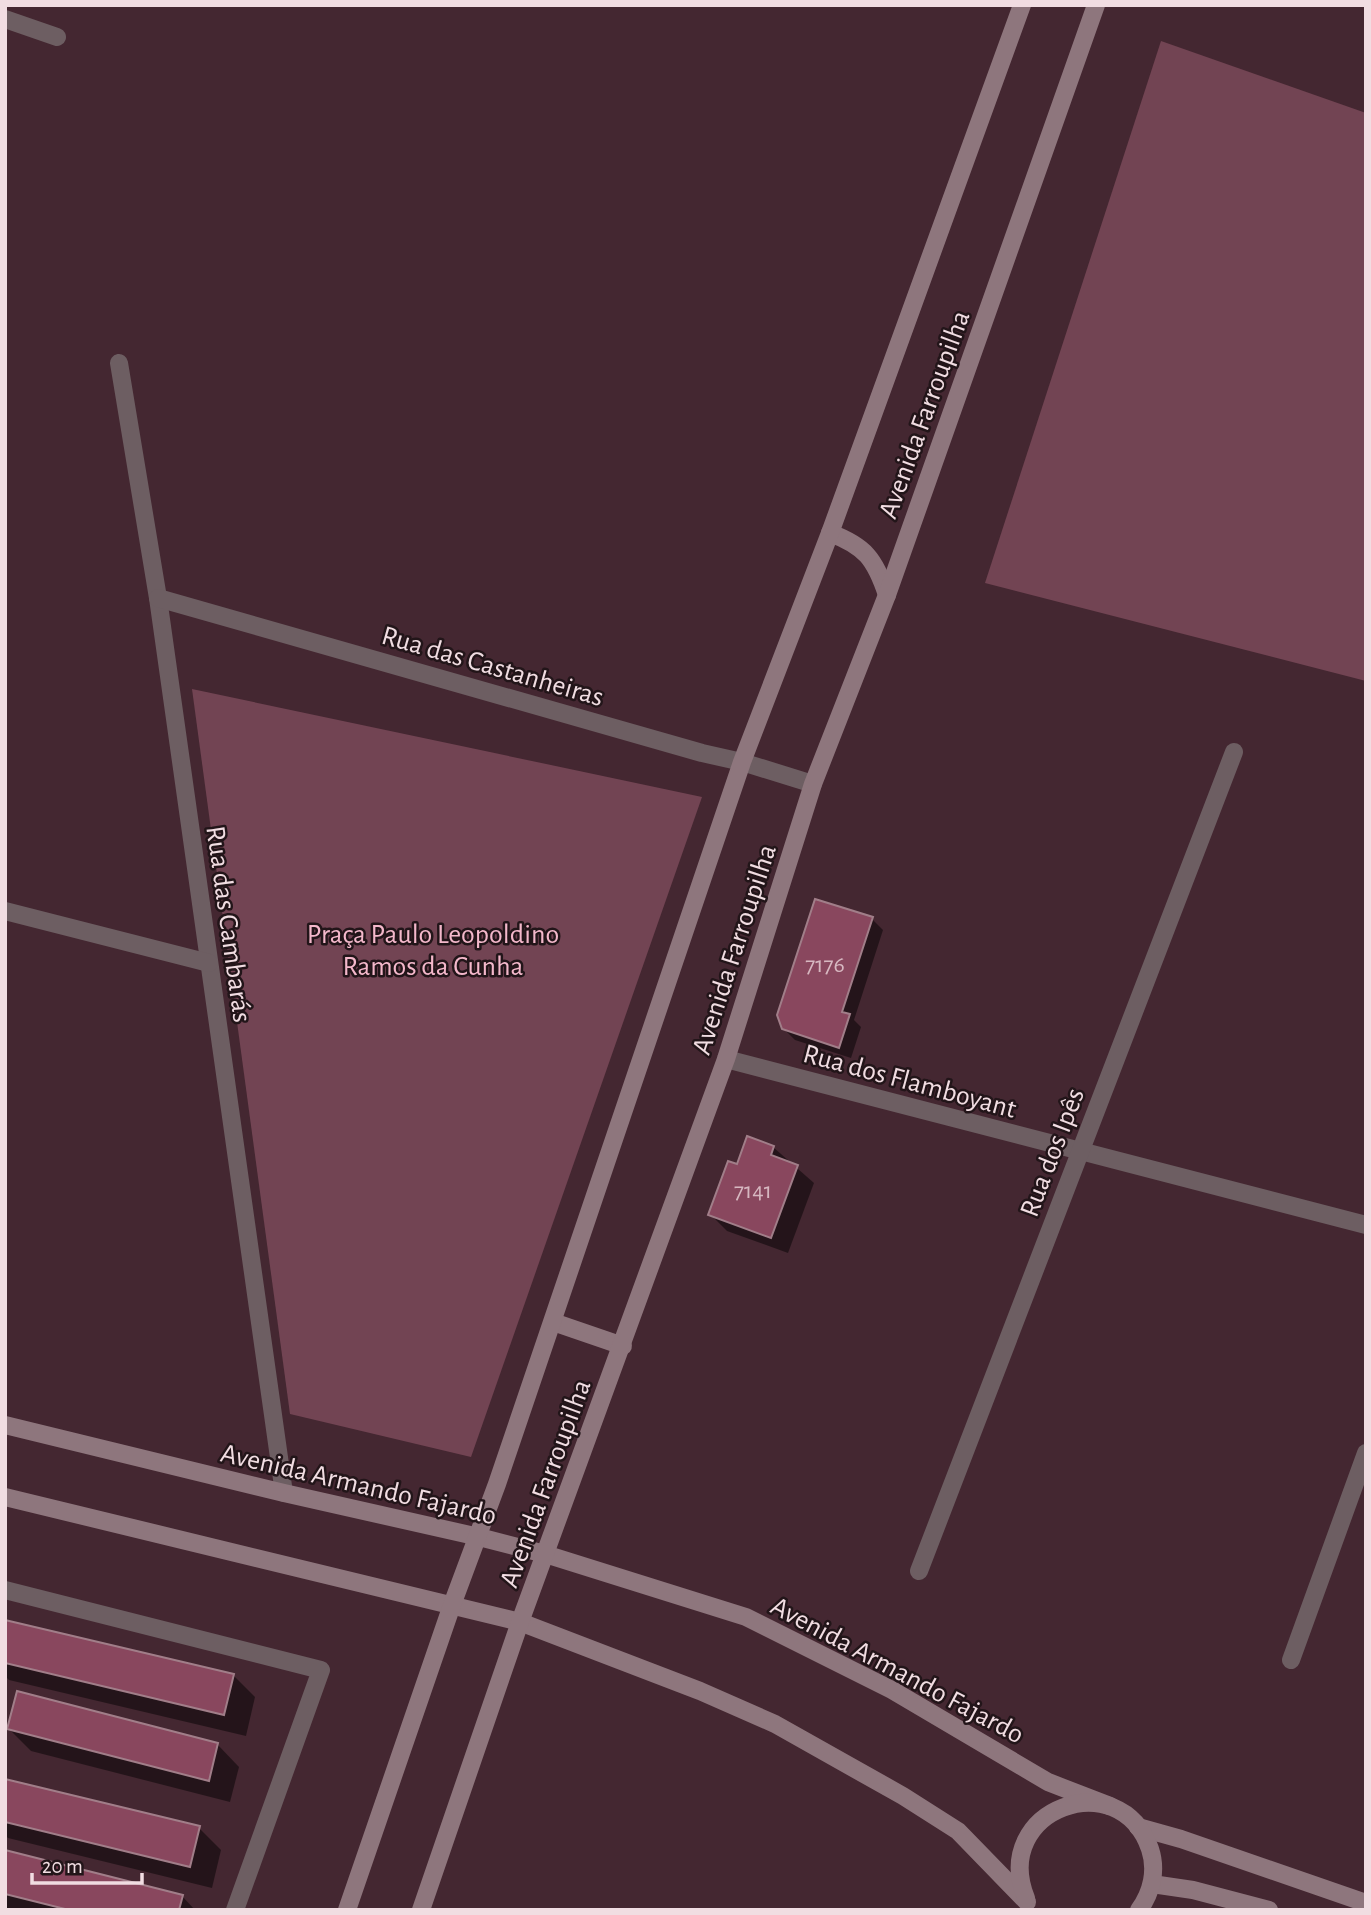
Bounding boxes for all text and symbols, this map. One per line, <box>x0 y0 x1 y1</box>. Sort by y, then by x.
street label: Avenida Farroupilha <box>874 307 975 522</box>
street label: Rua das Castanheiras <box>378 622 607 712</box>
street label: Rua das Cambarás <box>200 824 256 1024</box>
street label: Avenida Farroupilha <box>688 841 782 1058</box>
park label: Praça Paulo Leopoldino Ramos da Cunha <box>307 921 559 981</box>
house number: 7176 <box>805 953 845 977</box>
street label: Rua dos Flamboyant <box>800 1040 1019 1124</box>
street label: Rua dos Ipês <box>1016 1085 1090 1221</box>
house number: 7141 <box>734 1179 772 1203</box>
street label: Avenida Farroupilha <box>495 1376 596 1591</box>
street label: Avenida Armando Fajardo <box>218 1440 499 1530</box>
street label: Avenida Armando Fajardo <box>766 1592 1028 1749</box>
scale bar <box>32 1842 142 1886</box>
text: 20 m <box>42 1856 83 1877</box>

